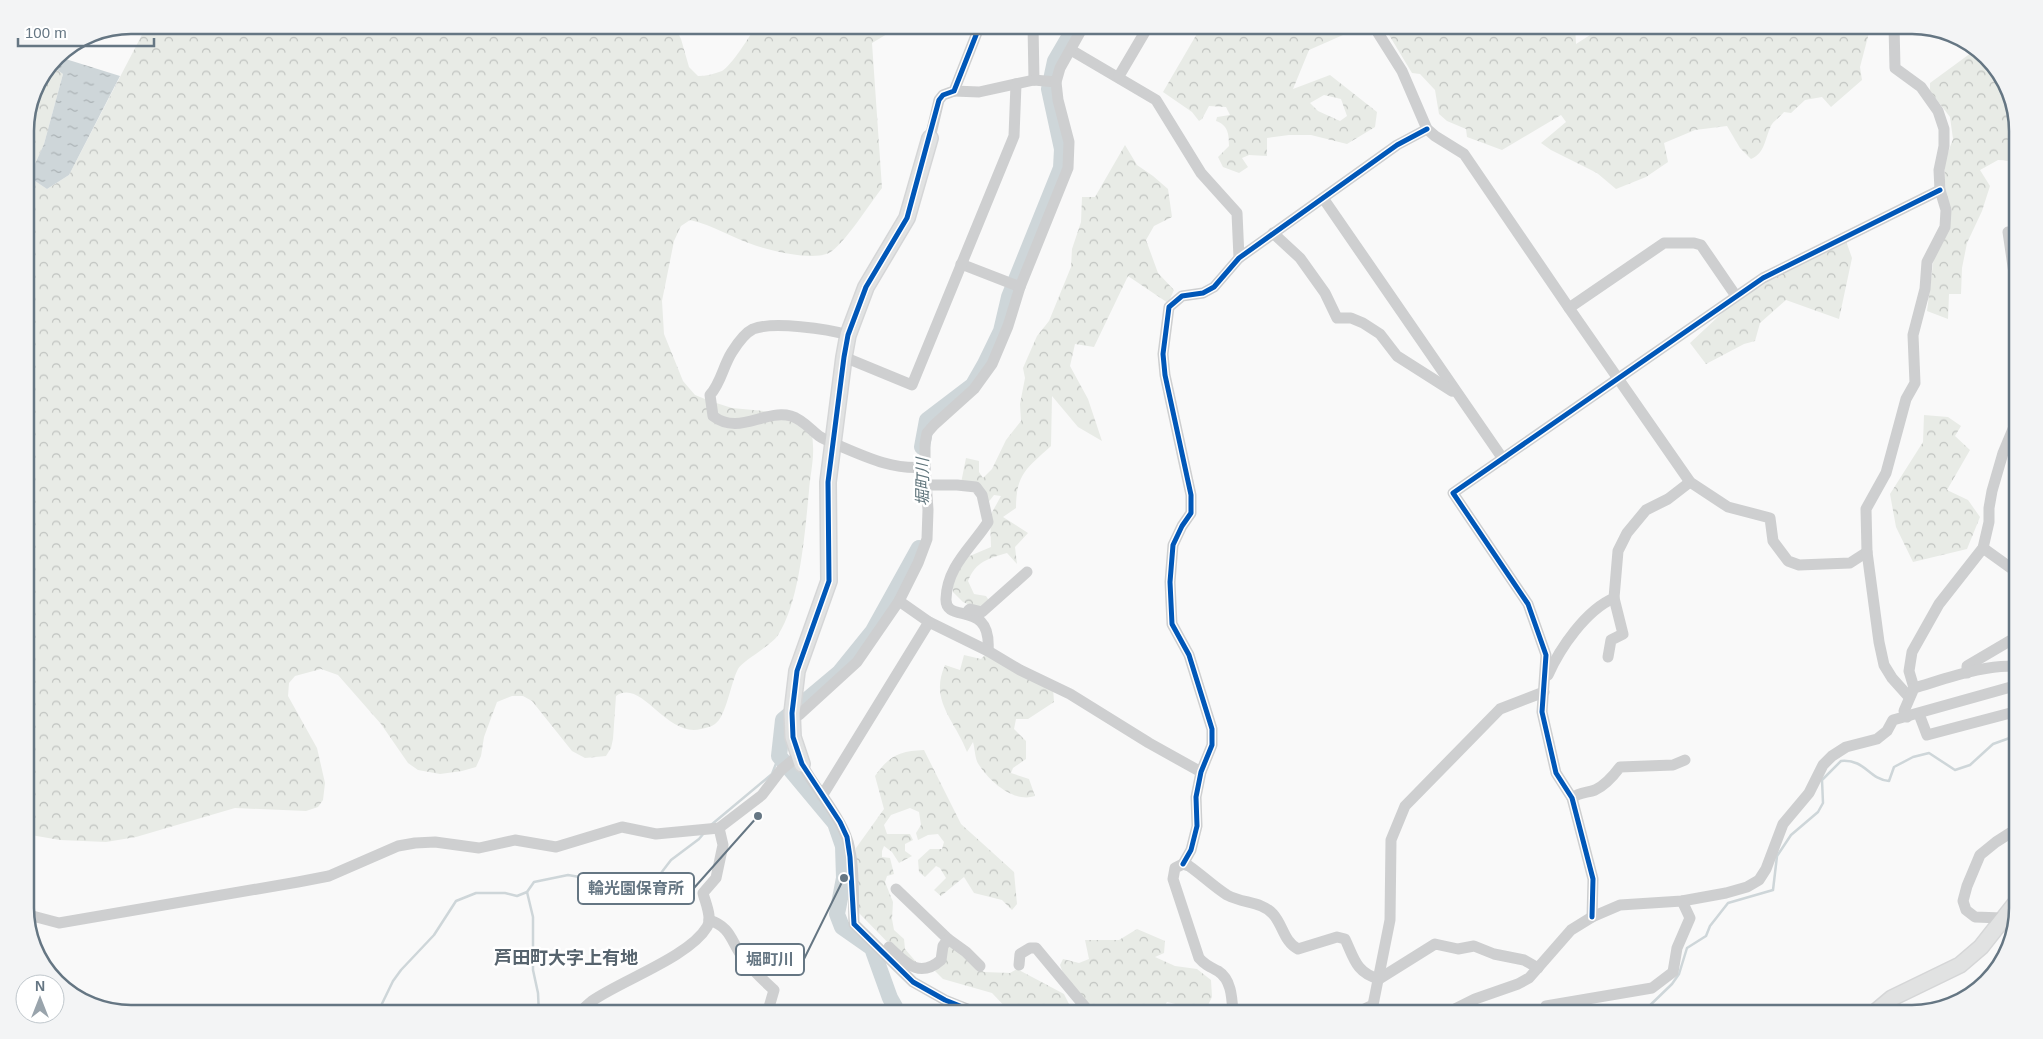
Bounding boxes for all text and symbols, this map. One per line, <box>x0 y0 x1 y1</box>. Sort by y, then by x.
scale bar <box>18 15 154 47</box>
text: 100 m <box>25 24 67 41</box>
water label: 堀町川 <box>914 456 931 506</box>
callout: 輪光園保育所 <box>578 873 694 904</box>
text: 輪光園保育所 <box>588 879 684 897</box>
callout: 堀町川 <box>736 944 804 975</box>
district label: 芦田町大字上有地 <box>494 948 638 968</box>
text: 堀町川 <box>746 951 794 968</box>
north arrow <box>15 974 65 1024</box>
text: N <box>35 978 45 994</box>

